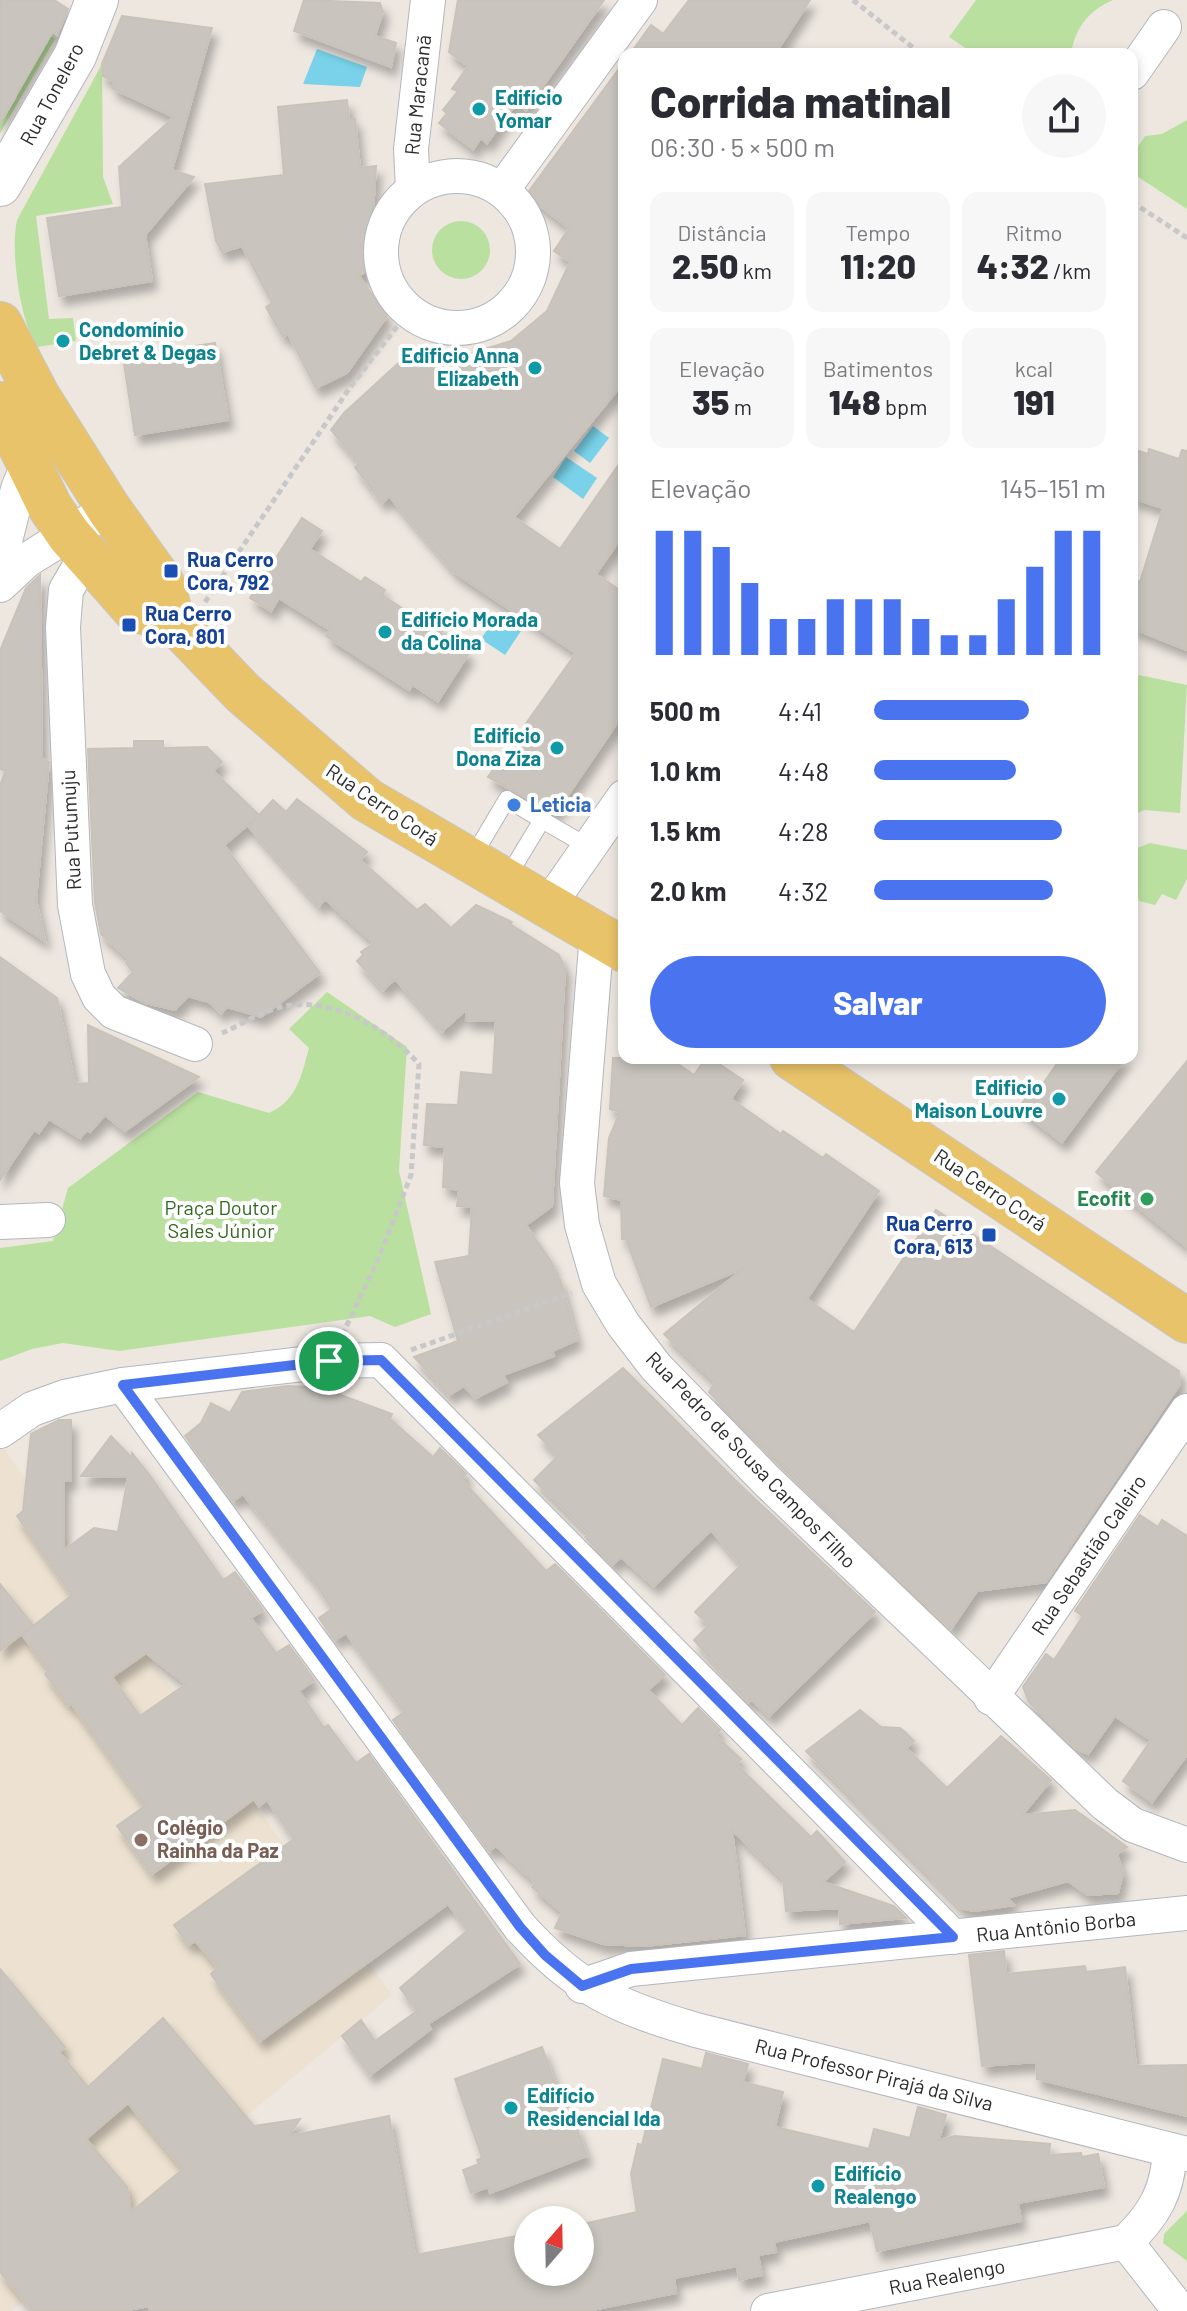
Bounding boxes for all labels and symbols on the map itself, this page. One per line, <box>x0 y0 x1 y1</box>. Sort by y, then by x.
street label: Rua Maracanã <box>399 34 435 156</box>
street label: Rua Tonelero <box>14 38 88 149</box>
place label: Edifício Yomar <box>495 85 563 132</box>
marker: Edifício Yomar <box>470 100 488 118</box>
place label: Condomínio Debret & Degas <box>79 317 216 364</box>
marker: Condomínio Debret & Degas <box>54 332 72 350</box>
place label: Edificio Anna Elizabeth <box>401 343 519 390</box>
marker: Edificio Anna Elizabeth <box>526 359 544 377</box>
place label: Rua Cerro Cora, 792 <box>187 547 274 594</box>
marker: Rua Cerro Cora, 792 <box>162 562 180 580</box>
place label: Rua Cerro Cora, 801 <box>145 601 232 648</box>
place label: Edifício Morada da Colina <box>401 607 538 654</box>
marker: Rua Cerro Cora, 801 <box>120 616 138 634</box>
marker: Edifício Morada da Colina <box>376 623 394 641</box>
place label: Edifício Dona Ziza <box>456 723 541 770</box>
marker: Edifício Dona Ziza <box>548 739 566 757</box>
street label: Rua Cerro Corá <box>322 758 443 850</box>
street label: Rua Putumuju <box>55 769 85 891</box>
place label: Leticia <box>530 792 591 816</box>
marker: Leticia <box>505 796 523 814</box>
place label: Edificio Maison Louvre <box>915 1075 1043 1122</box>
marker: Edificio Maison Louvre <box>1050 1090 1068 1108</box>
street label: Rua Cerro Corá <box>930 1143 1051 1235</box>
place label: Ecofit <box>1077 1186 1131 1210</box>
marker: Ecofit <box>1138 1190 1156 1208</box>
park label: Praça Doutor Sales Júnior <box>164 1195 278 1242</box>
place label: Rua Cerro Cora, 613 <box>886 1211 973 1258</box>
marker: Rua Cerro Cora, 613 <box>980 1226 998 1244</box>
pin <box>295 1327 363 1395</box>
street label: Rua Pedro de Sousa Campos Filho <box>642 1346 862 1573</box>
street label: Rua Sebastião Caleiro <box>1026 1470 1151 1639</box>
place label: Colégio Rainha da Paz <box>157 1815 279 1862</box>
marker: Colégio Rainha da Paz <box>132 1831 150 1849</box>
street label: Rua Antônio Borba <box>975 1906 1137 1946</box>
street label: Rua Professor Pirajá da Silva <box>753 2033 996 2115</box>
place label: Edifício Residencial Ida <box>527 2083 661 2130</box>
marker: Edifício Residencial Ida <box>502 2099 520 2117</box>
place label: Edifício Realengo <box>834 2161 917 2208</box>
marker: Edifício Realengo <box>809 2177 827 2195</box>
north arrow <box>514 2206 594 2286</box>
street label: Rua Realengo <box>887 2253 1007 2299</box>

